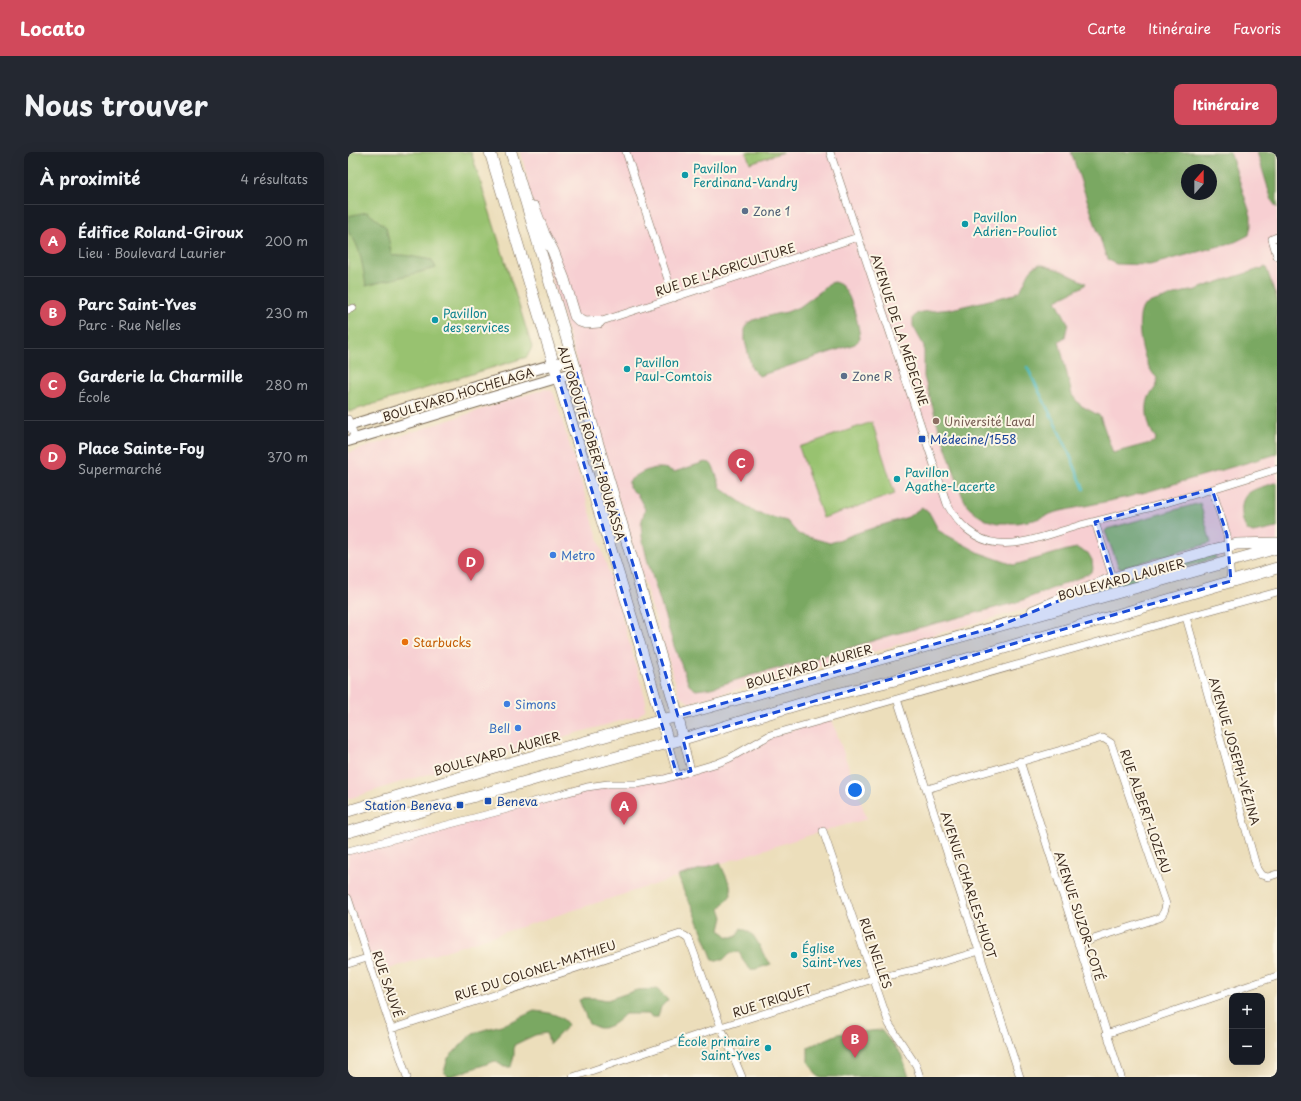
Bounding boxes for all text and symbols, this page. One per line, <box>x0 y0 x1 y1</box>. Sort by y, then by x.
text: Locato <box>20 14 85 42</box>
text: Carte <box>1087 18 1126 39</box>
text: Itinéraire <box>1148 18 1211 39</box>
text: Favoris <box>1233 18 1281 39</box>
text: Nous trouver <box>24 83 208 126</box>
button: Itinéraire <box>1174 84 1277 125</box>
place label: Pavillon Ferdinand-Vandry <box>693 159 798 191</box>
north arrow <box>1181 164 1217 200</box>
text: À proximité <box>40 165 140 191</box>
text: 4 résultats <box>241 169 308 188</box>
marker: Pavillon Ferdinand-Vandry <box>680 170 690 180</box>
place label: Zone 1 <box>753 202 790 220</box>
marker: Zone 1 <box>740 206 750 216</box>
place label: Pavillon Adrien-Pouliot <box>973 208 1057 240</box>
marker: Pavillon Adrien-Pouliot <box>960 219 970 229</box>
text: Édifice Roland-Giroux <box>78 220 243 243</box>
text: A <box>48 231 58 250</box>
text: 200 m <box>265 231 308 250</box>
street label: RUE DE L'AGRICULTURE <box>653 238 797 300</box>
text: Lieu · Boulevard Laurier <box>78 243 225 262</box>
street label: AVENUE DE LA MÉDECINE <box>867 252 933 408</box>
text: Parc Saint-Yves <box>78 292 196 315</box>
text: B <box>49 303 57 322</box>
text: 230 m <box>266 303 308 322</box>
place label: Pavillon des services <box>443 304 510 336</box>
text: Parc · Rue Nelles <box>78 315 181 334</box>
marker: Pavillon des services <box>430 315 440 325</box>
street label: AUTOROUTE ROBERT-BOURASSA <box>554 343 630 543</box>
place label: Pavillon Paul-Comtois <box>635 353 713 385</box>
street label: BOULEVARD HOCHELAGA <box>380 362 536 426</box>
text: Garderie la Charmille <box>78 364 243 387</box>
marker: Pavillon Paul-Comtois <box>622 364 632 374</box>
place label: Zone R <box>852 367 893 385</box>
marker: Zone R <box>839 371 849 381</box>
text: C <box>48 375 58 394</box>
text: 280 m <box>266 375 308 394</box>
text: École <box>78 387 110 406</box>
place label: Université Laval <box>944 412 1035 430</box>
marker: Université Laval <box>931 416 941 426</box>
place label: Médecine/1558 <box>930 430 1017 448</box>
marker: Médecine/1558 <box>917 434 927 444</box>
text: Place Sainte-Foy <box>78 436 204 459</box>
text: D <box>48 447 58 466</box>
text: 370 m <box>267 447 308 466</box>
pin: C <box>728 449 754 482</box>
text: Supermarché <box>78 459 162 478</box>
place label: Pavillon Agathe-Lacerte <box>905 463 995 495</box>
marker: Pavillon Agathe-Lacerte <box>892 474 902 484</box>
place label: Metro <box>561 546 595 564</box>
pin: D <box>458 548 484 581</box>
marker: Metro <box>548 550 558 560</box>
street label: BOULEVARD LAURIER <box>1056 553 1187 605</box>
place label: Starbucks <box>413 633 472 651</box>
marker: Starbucks <box>400 637 410 647</box>
street label: BOULEVARD LAURIER <box>744 639 875 693</box>
street label: AVENUE JOSEPH-VÉZINA <box>1205 675 1265 827</box>
place label: Simons <box>515 695 556 713</box>
marker: Simons <box>502 699 512 709</box>
place label: Bell <box>488 719 510 737</box>
marker: Bell <box>513 723 523 733</box>
street label: BOULEVARD LAURIER <box>432 726 563 780</box>
street label: RUE ALBERT-LOZEAU <box>1116 746 1176 876</box>
your location <box>845 780 865 800</box>
place label: Beneva <box>496 792 539 810</box>
pin: A <box>611 792 637 825</box>
place label: Station Beneva <box>364 796 453 814</box>
marker: Beneva <box>483 796 493 806</box>
marker: Station Beneva <box>455 800 465 810</box>
street label: AVENUE CHARLES-HUOT <box>937 809 1002 962</box>
street label: AVENUE SUZOR-COTÉ <box>1050 849 1110 983</box>
street label: RUE NELLES <box>855 915 897 991</box>
street label: RUE DU COLONEL-MATHIEU <box>452 935 618 1005</box>
place label: Église Saint-Yves <box>802 939 862 971</box>
street label: RUE SAUVÉ <box>368 948 408 1020</box>
marker: Église Saint-Yves <box>789 950 799 960</box>
street label: RUE TRIQUET <box>730 978 815 1021</box>
map controls <box>1229 993 1265 1065</box>
button: + <box>1229 993 1265 1029</box>
pin: B <box>842 1025 868 1058</box>
button: − <box>1229 1029 1265 1065</box>
place label: École primaire Saint-Yves <box>678 1032 761 1064</box>
marker: École primaire Saint-Yves <box>763 1043 773 1053</box>

